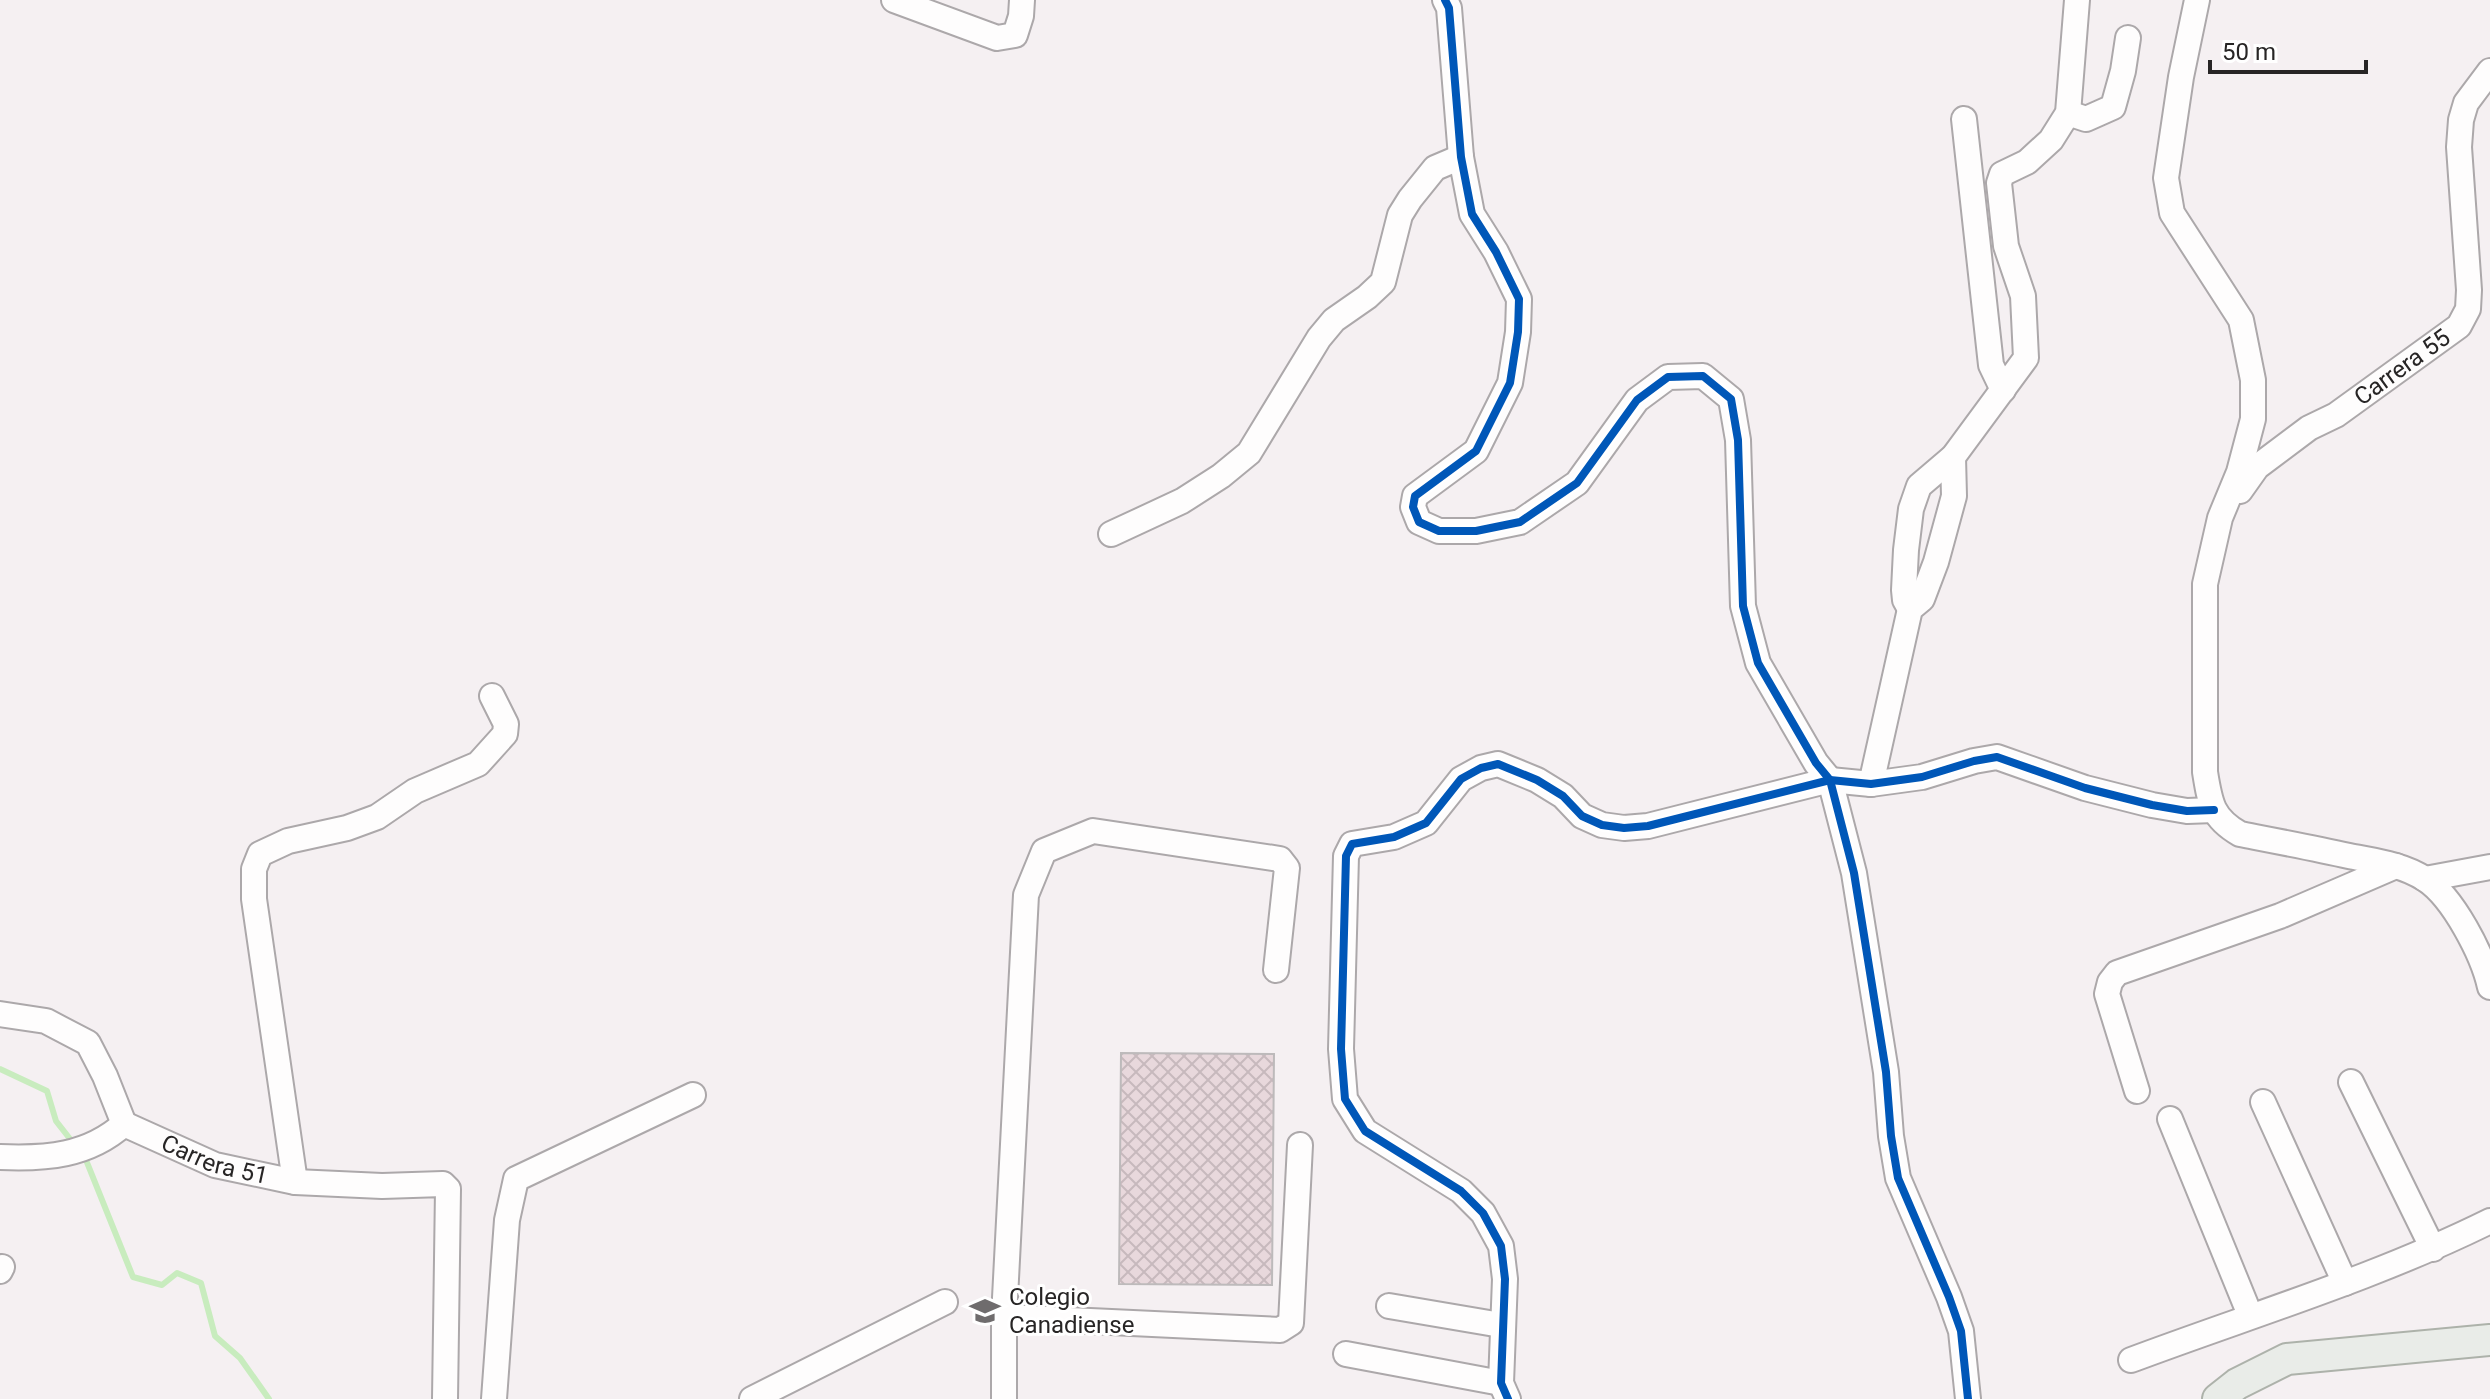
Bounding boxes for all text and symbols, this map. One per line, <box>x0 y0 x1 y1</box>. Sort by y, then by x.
scale bar <box>2210 24 2366 74</box>
text: 50 m <box>2222 38 2276 66</box>
street label: Carrera 55 <box>2349 323 2455 411</box>
street label: Carrera 51 <box>157 1129 271 1190</box>
place label: Colegio Canadiense <box>1009 1283 1134 1339</box>
school or university icon: Colegio Canadiense <box>968 1294 1002 1328</box>

